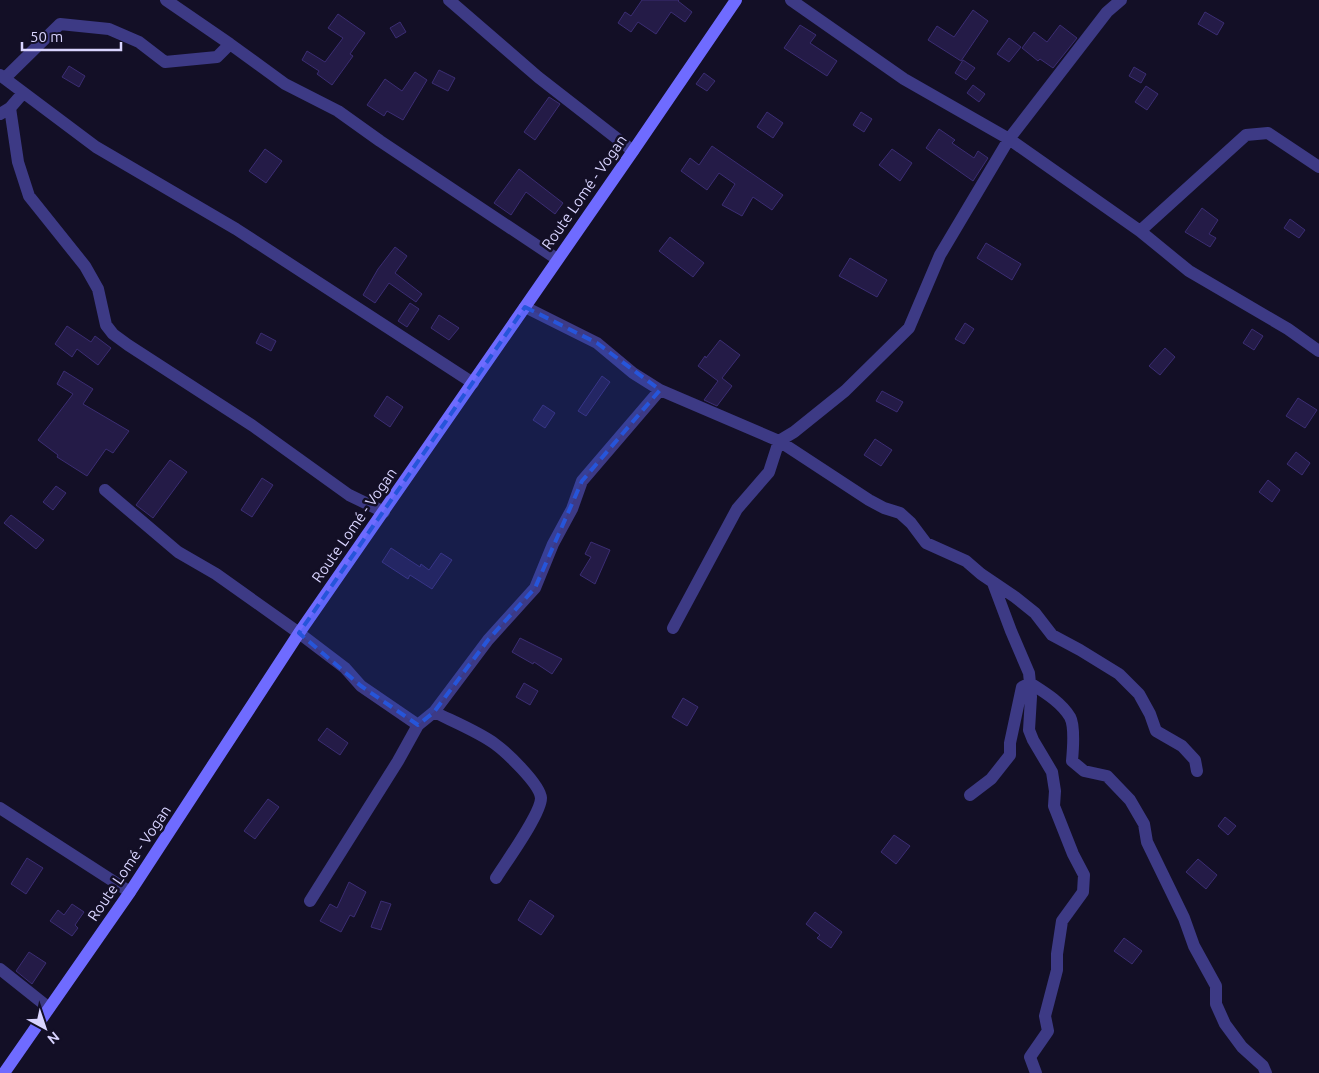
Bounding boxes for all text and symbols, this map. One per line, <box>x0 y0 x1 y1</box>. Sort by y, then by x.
scale bar <box>22 20 121 52</box>
text: 50 m <box>30 28 63 45</box>
street label: Route Lomé - Vogan <box>538 132 630 252</box>
street label: Route Lomé - Vogan <box>308 465 400 585</box>
street label: Route Lomé - Vogan <box>84 802 174 924</box>
north arrow <box>20 1003 70 1053</box>
text: N <box>44 1028 63 1047</box>

